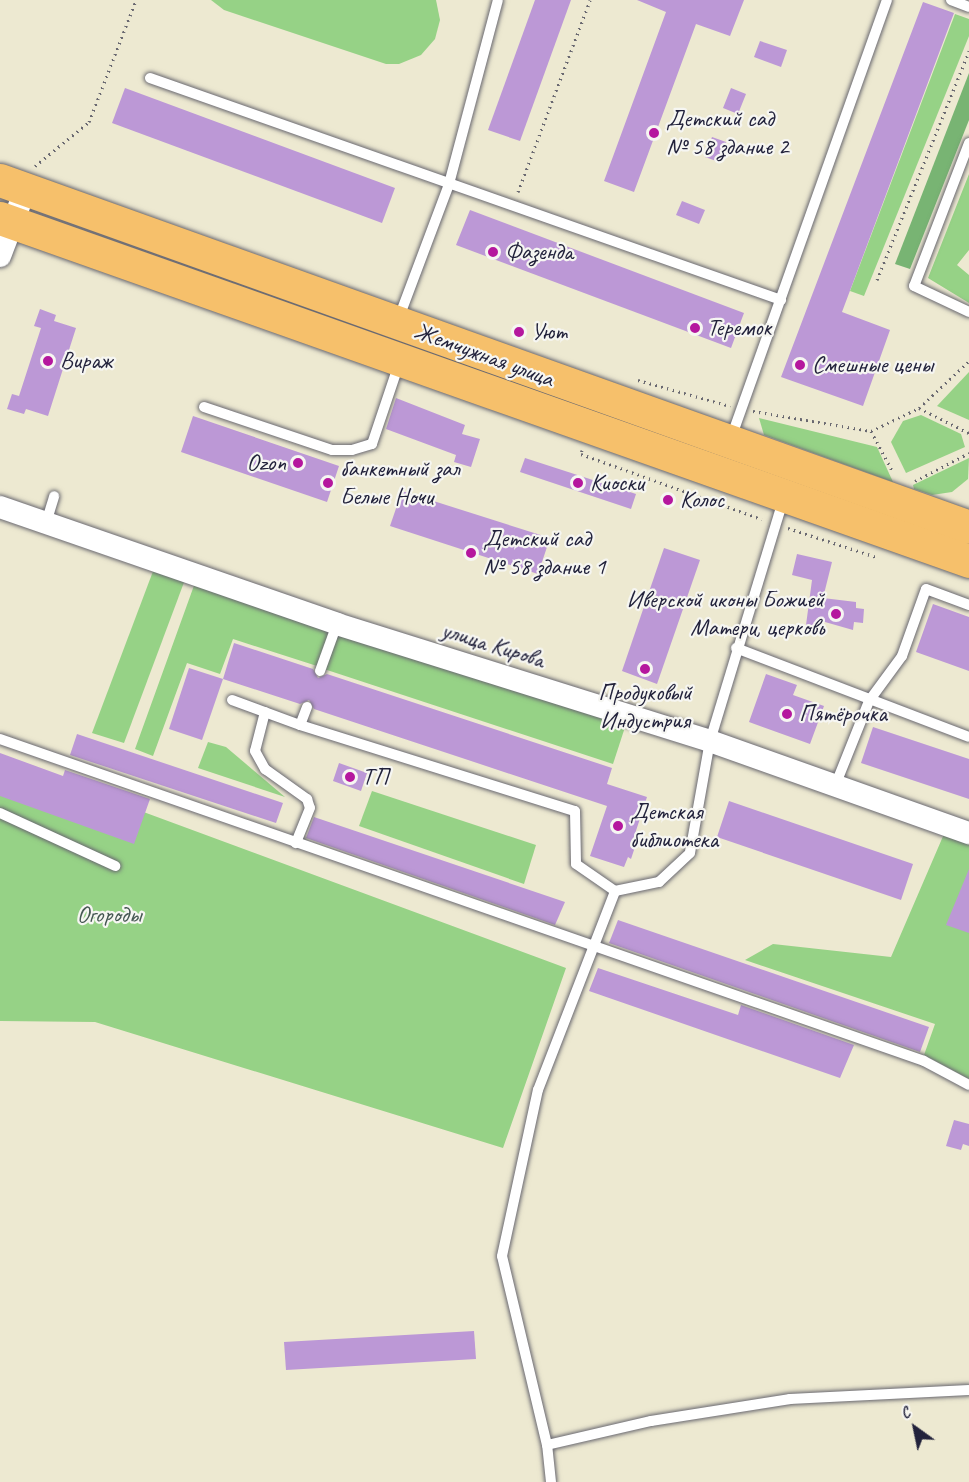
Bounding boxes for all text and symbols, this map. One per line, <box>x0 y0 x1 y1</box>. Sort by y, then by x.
place label: Детский сад № 58 здание 2 <box>666 105 789 161</box>
marker: Детский сад № 58 здание 2 <box>647 126 661 140</box>
place label: Фазенда <box>505 238 573 266</box>
marker: Фазенда <box>486 245 500 259</box>
place label: Теремок <box>707 314 771 342</box>
street label: Жемчужная улица <box>409 316 559 394</box>
place label: Уют <box>531 318 566 346</box>
marker: Теремок <box>688 321 702 335</box>
marker: Уют <box>512 325 526 339</box>
place label: Вираж <box>60 347 112 375</box>
place label: Смешные цены <box>812 351 933 379</box>
marker: Вираж <box>41 354 55 368</box>
marker: Смешные цены <box>793 358 807 372</box>
place label: Ozon <box>247 449 286 477</box>
place label: банкетный зал Белые Ночи <box>340 455 459 511</box>
marker: Ozon <box>291 456 305 470</box>
place label: Киоски <box>590 469 644 497</box>
marker: банкетный зал Белые Ночи <box>321 476 335 490</box>
marker: Киоски <box>571 476 585 490</box>
place label: Колос <box>680 486 724 514</box>
marker: Колос <box>661 493 675 507</box>
place label: Детский сад № 58 здание 1 <box>483 525 606 581</box>
marker: Детский сад № 58 здание 1 <box>464 546 478 560</box>
place label: Иверской иконы Божией Матери, церковь <box>627 586 824 642</box>
marker: Иверской иконы Божией Матери, церковь <box>829 607 843 621</box>
street label: улица Кирова <box>438 616 548 674</box>
marker: Продуковый Индустрия <box>638 662 652 676</box>
place label: Продуковый Индустрия <box>598 679 692 735</box>
place label: Пятёрочка <box>799 700 887 728</box>
marker: Пятёрочка <box>780 707 794 721</box>
place label: ТП <box>362 763 387 791</box>
marker: ТП <box>343 770 357 784</box>
place label: Детская библиотека <box>630 798 718 854</box>
marker: Детская библиотека <box>611 819 625 833</box>
park label: Огороды <box>77 901 141 929</box>
north arrow <box>885 1398 945 1458</box>
text: С <box>896 1402 914 1423</box>

